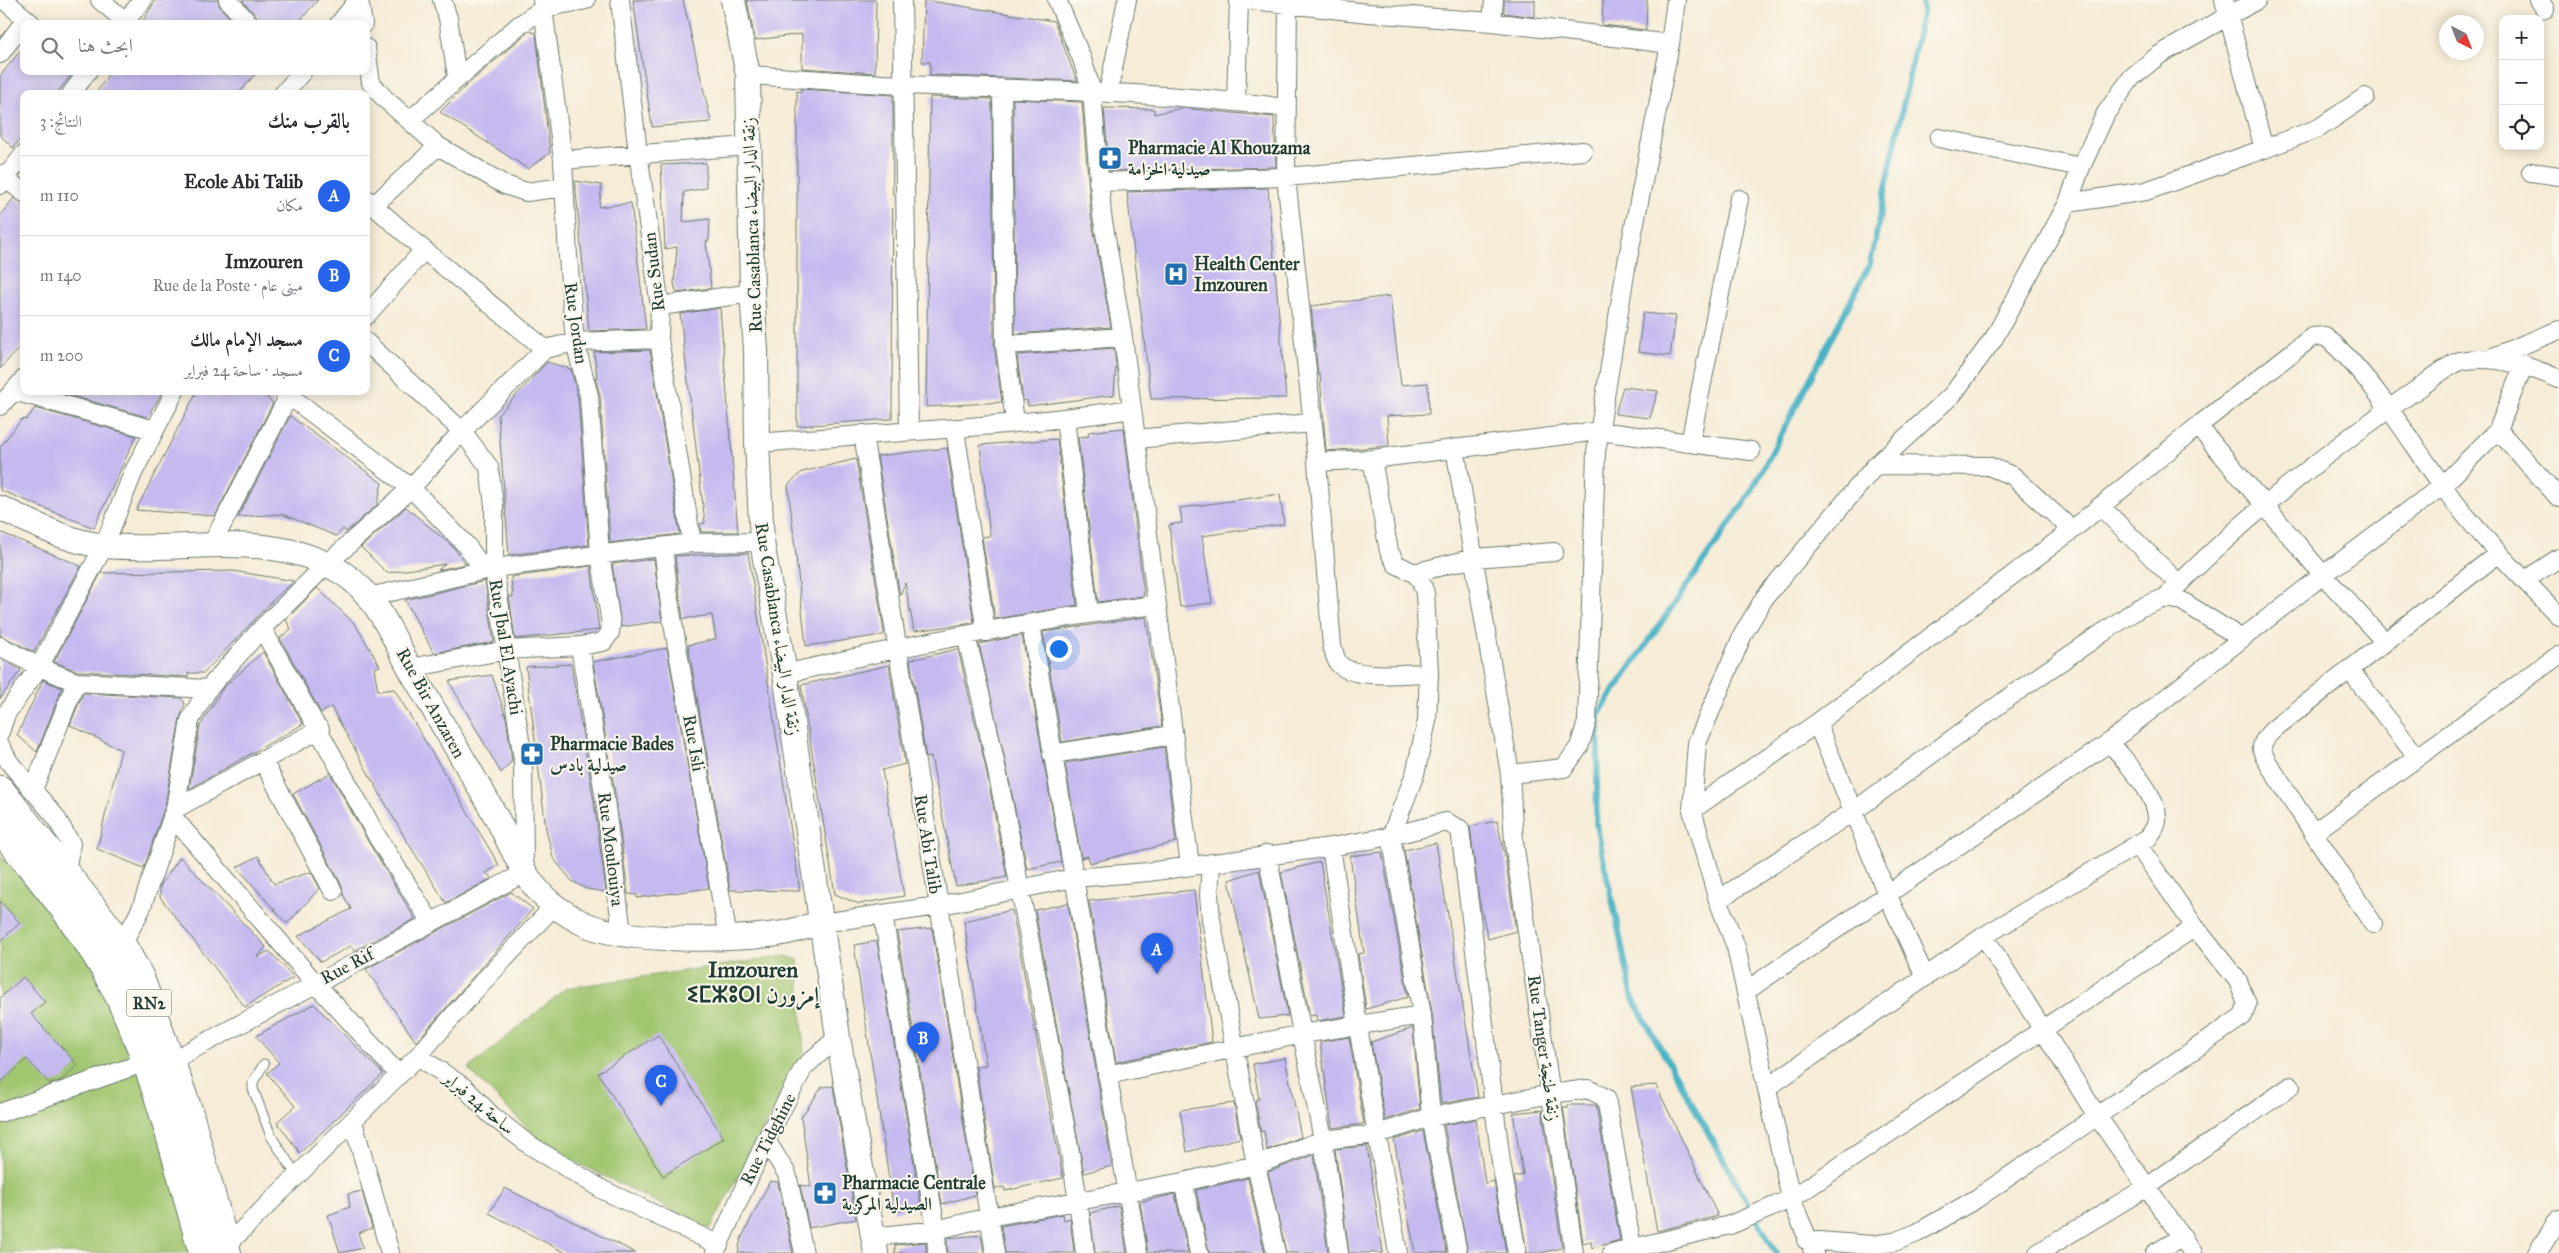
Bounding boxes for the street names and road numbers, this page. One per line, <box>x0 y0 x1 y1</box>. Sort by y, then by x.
street label: Rue Casablanca زنقة الدار البيضاء <box>737 117 767 333</box>
street label: Rue Sudan <box>638 231 670 313</box>
street label: Rue Jordan <box>558 281 593 366</box>
street label: Rue Casablanca زنقة الدار البيضاء <box>750 521 806 737</box>
street label: Rue Jbal El Ayachi <box>483 577 528 717</box>
street label: Rue Bir Anzaren <box>392 644 470 762</box>
street label: Rue Isli <box>678 713 710 773</box>
street label: Rue Moulouiya <box>593 791 629 908</box>
street label: Rue Abi Talib <box>909 793 947 896</box>
street label: Rue Rif <box>317 941 380 989</box>
street label: Rue Tanger زنقة طنجة <box>1522 973 1565 1123</box>
road number: RN2 <box>126 990 172 1016</box>
street label: ساحة 24 فبراير <box>437 1066 519 1139</box>
street label: Rue Tidghine <box>735 1089 801 1189</box>

